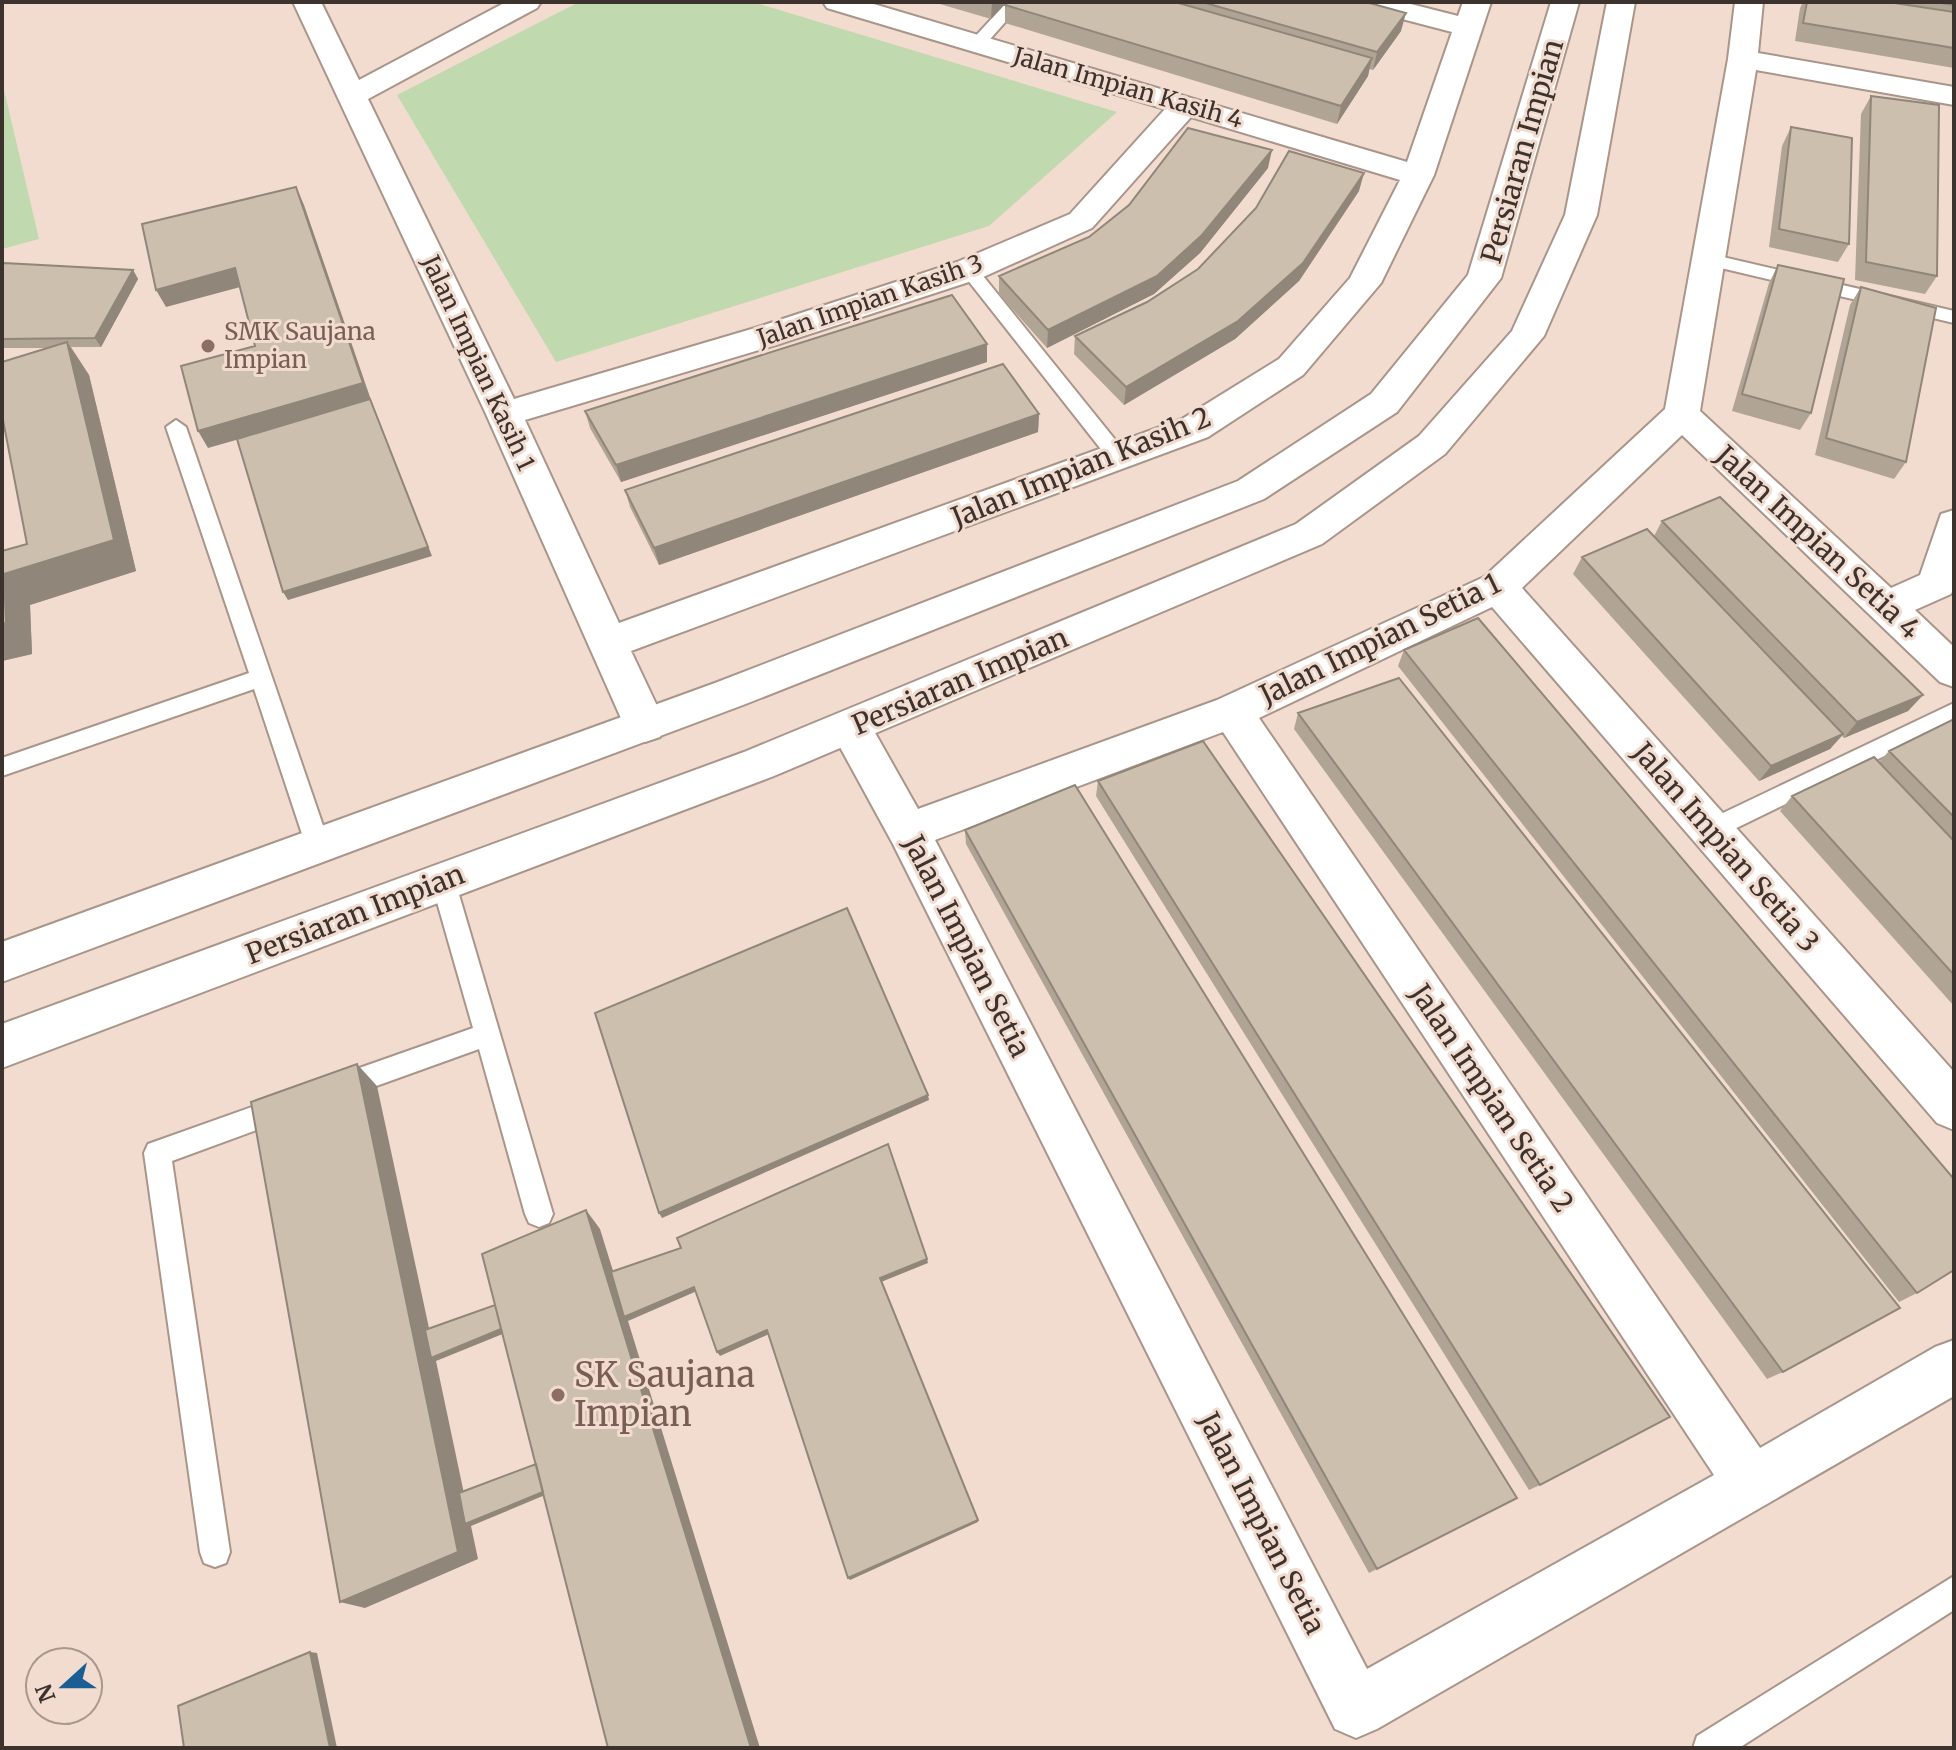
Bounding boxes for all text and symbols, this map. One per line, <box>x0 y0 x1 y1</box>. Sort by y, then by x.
street label: Persiaran Impian <box>1473 35 1571 267</box>
street label: Jalan Impian Kasih 4 <box>1009 40 1247 135</box>
street label: Jalan Impian Kasih 3 <box>752 247 987 354</box>
street label: Jalan Impian Kasih 1 <box>415 249 542 475</box>
place label: SMK Saujana Impian <box>224 316 376 375</box>
marker: SMK Saujana Impian <box>199 337 217 355</box>
street label: Jalan Impian Kasih 2 <box>945 399 1216 536</box>
street label: Jalan Impian Setia 4 <box>1707 437 1928 647</box>
street label: Jalan Impian Setia 1 <box>1253 565 1506 713</box>
street label: Persiaran Impian <box>846 619 1074 743</box>
street label: Jalan Impian Setia 3 <box>1624 734 1827 959</box>
street label: Jalan Impian Setia <box>895 828 1038 1063</box>
street label: Persiaran Impian <box>241 856 469 972</box>
street label: Jalan Impian Setia 2 <box>1402 976 1582 1219</box>
place label: SK Saujana Impian <box>574 1354 755 1435</box>
marker: SK Saujana Impian <box>549 1386 567 1404</box>
street label: Jalan Impian Setia <box>1190 1405 1333 1640</box>
north arrow <box>24 1646 104 1726</box>
text: N <box>29 1679 62 1706</box>

